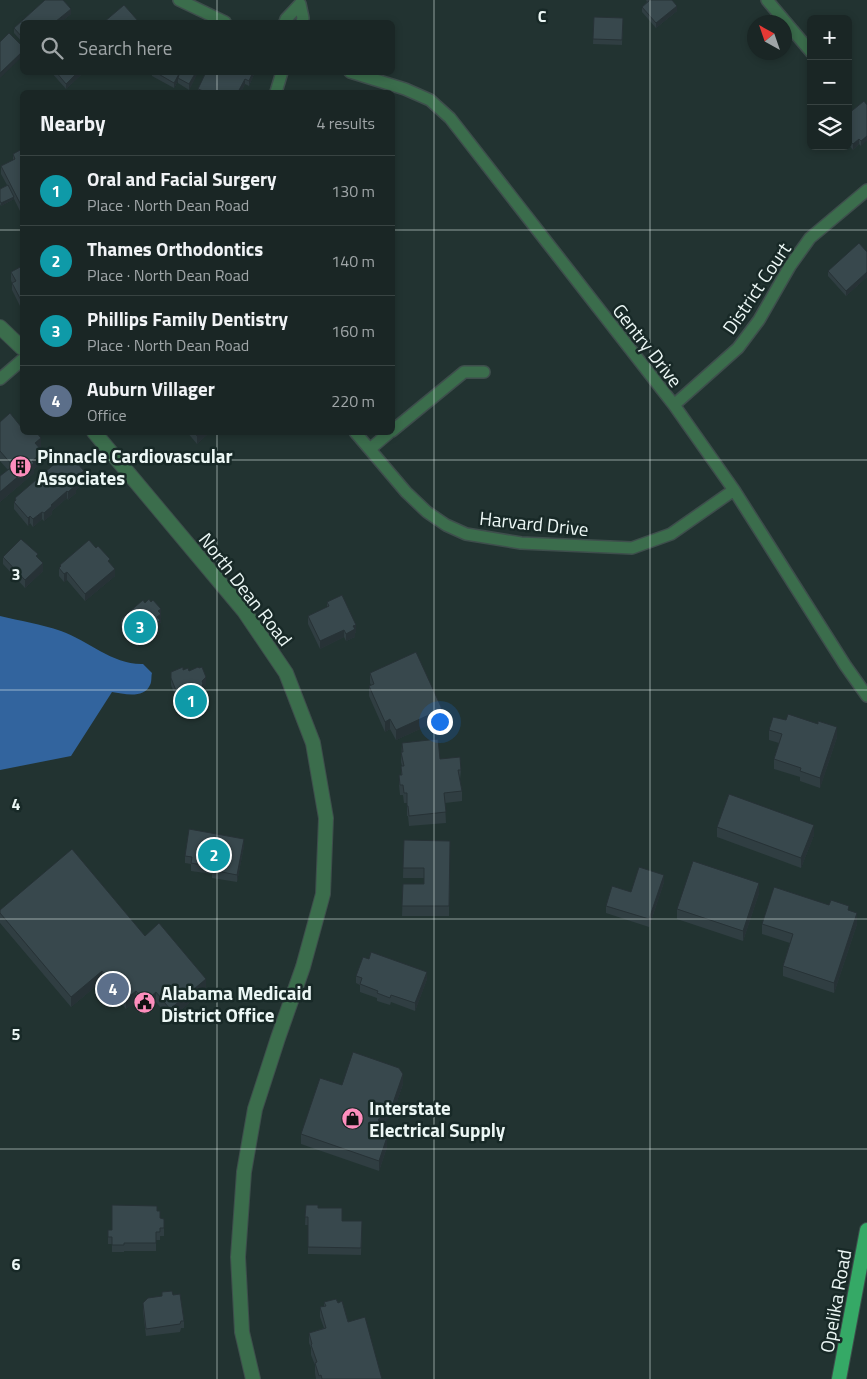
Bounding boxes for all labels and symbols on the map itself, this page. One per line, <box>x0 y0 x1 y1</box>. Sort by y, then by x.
text: C <box>538 4 547 28</box>
north arrow <box>747 15 792 60</box>
street label: District Court <box>715 236 798 340</box>
street label: Gentry Drive <box>606 297 690 393</box>
place label: Pinnacle Cardiovascular Associates <box>37 441 233 492</box>
building icon: Pinnacle Cardiovascular Associates <box>9 454 33 478</box>
street label: Harvard Drive <box>478 503 590 543</box>
street label: North Dean Road <box>192 526 300 652</box>
text: 3 <box>12 562 20 586</box>
pin: 3 <box>124 608 156 646</box>
pin: 1 <box>175 682 207 720</box>
your location <box>427 709 453 735</box>
text: 4 <box>12 792 21 816</box>
pin: 2 <box>198 836 230 874</box>
pin: 4 <box>97 970 129 1008</box>
place label: Alabama Medicaid District Office <box>161 978 312 1029</box>
public building icon: Alabama Medicaid District Office <box>133 991 157 1015</box>
text: 5 <box>12 1022 21 1046</box>
place label: Interstate Electrical Supply <box>369 1093 506 1144</box>
shop icon: Interstate Electrical Supply <box>341 1106 365 1130</box>
street label: Opelika Road <box>812 1247 858 1355</box>
text: 6 <box>12 1252 21 1276</box>

